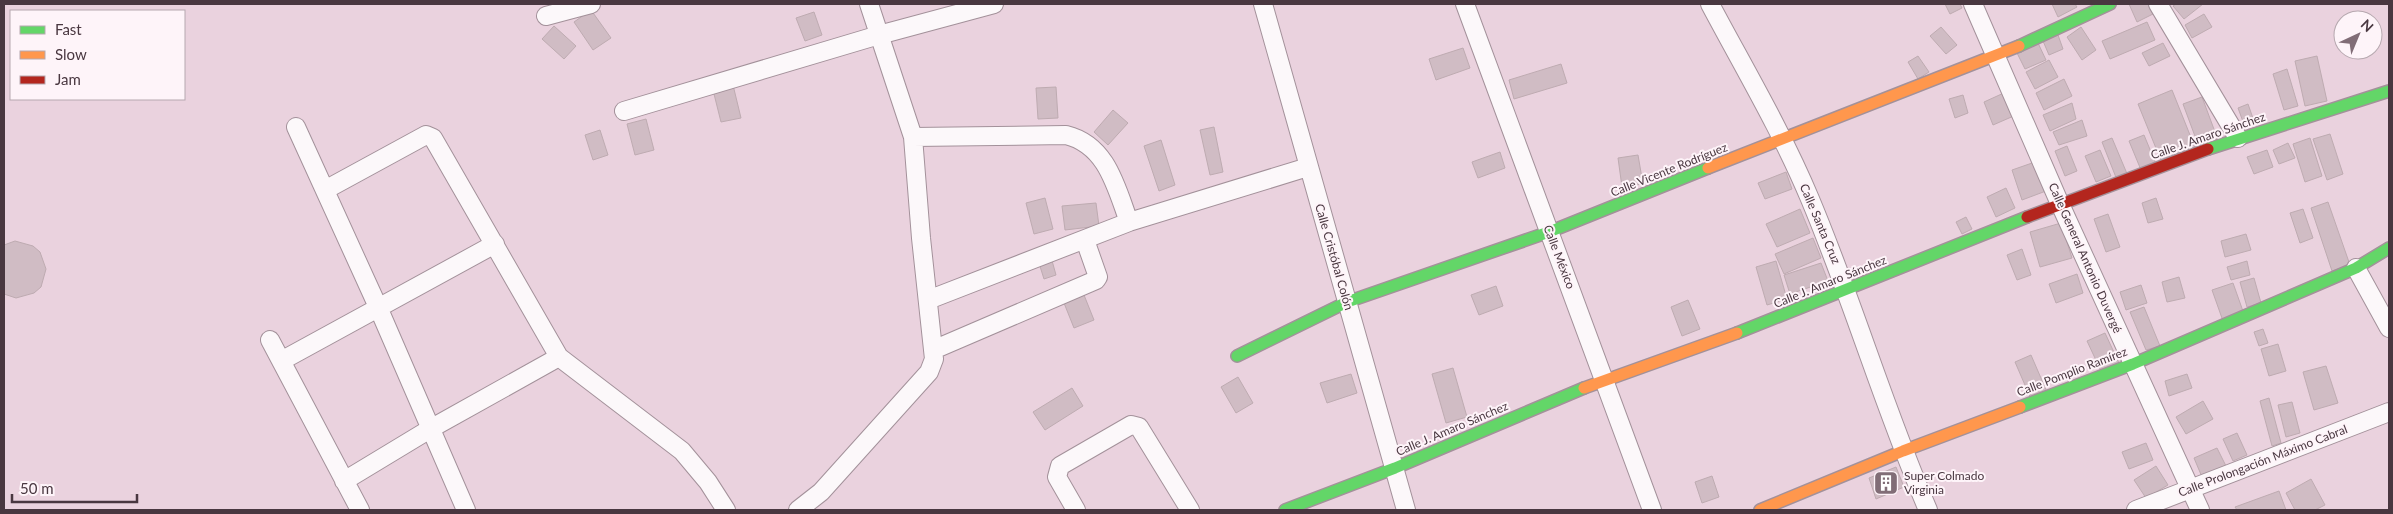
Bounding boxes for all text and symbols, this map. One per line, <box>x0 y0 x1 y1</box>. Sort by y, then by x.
legend <box>10 10 185 100</box>
north arrow <box>2333 10 2383 60</box>
text: N <box>2358 15 2377 35</box>
text: Fast <box>55 20 82 38</box>
text: Slow <box>55 45 87 63</box>
text: Jam <box>55 70 81 88</box>
street label: Calle J. Amaro Sánchez <box>2148 109 2268 162</box>
street label: Calle Vicente Rodríguez <box>1608 139 1730 200</box>
street label: Calle General Antonio Duvergé <box>2045 180 2125 335</box>
street label: Calle Santa Cruz <box>1797 181 1844 267</box>
street label: Calle Cristóbal Colón <box>1312 202 1357 312</box>
street label: Calle México <box>1540 223 1579 291</box>
street label: Calle J. Amaro Sánchez <box>1771 252 1889 311</box>
street label: Calle Pomplio Ramírez <box>2015 343 2130 399</box>
street label: Calle J. Amaro Sánchez <box>1393 398 1511 459</box>
street label: Calle Prolongación Máximo Cabral <box>2176 421 2350 500</box>
place label: Super Colmado Virginia <box>1904 468 1984 497</box>
building icon: Super Colmado Virginia <box>1873 470 1899 496</box>
scale bar <box>12 472 138 504</box>
text: 50 m <box>20 479 54 497</box>

